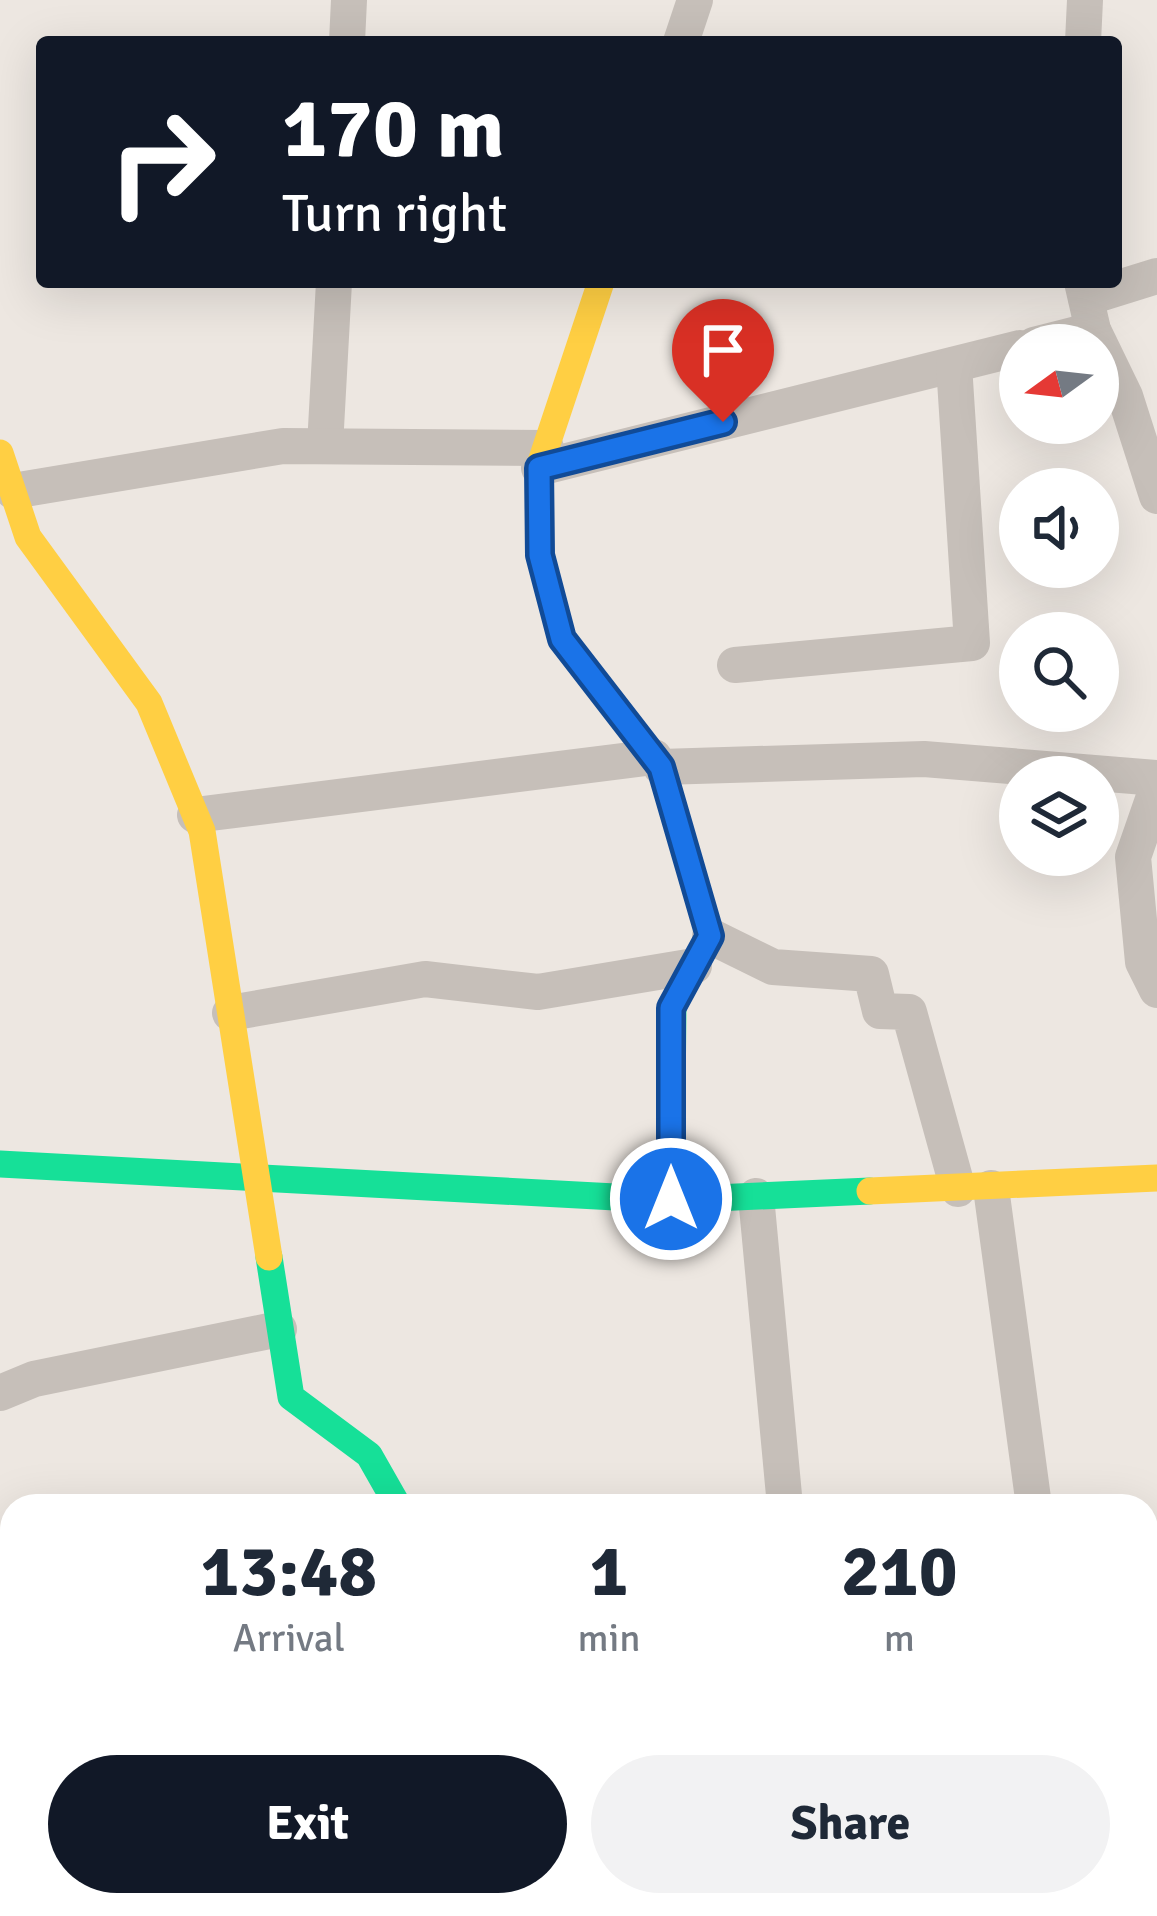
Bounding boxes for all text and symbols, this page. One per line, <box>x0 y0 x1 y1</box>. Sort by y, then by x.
text: 170 m <box>282 77 504 181</box>
icon: right <box>84 84 240 240</box>
text: Turn right <box>282 180 507 247</box>
pin <box>672 299 774 422</box>
icon: arrive <box>690 317 756 383</box>
north arrow <box>999 324 1119 444</box>
map controls <box>999 324 1119 876</box>
button: sound <box>999 468 1119 588</box>
button: search <box>999 612 1119 732</box>
button: layers <box>999 756 1119 876</box>
position arrow <box>608 1136 734 1262</box>
text: 13:48 <box>200 1527 377 1616</box>
text: 1 <box>590 1527 628 1616</box>
text: 210 <box>841 1527 958 1616</box>
text: Arrival <box>233 1614 345 1662</box>
text: min <box>578 1614 641 1662</box>
text: m <box>884 1614 915 1662</box>
button: Exit <box>48 1755 567 1893</box>
button: Share <box>591 1755 1110 1893</box>

